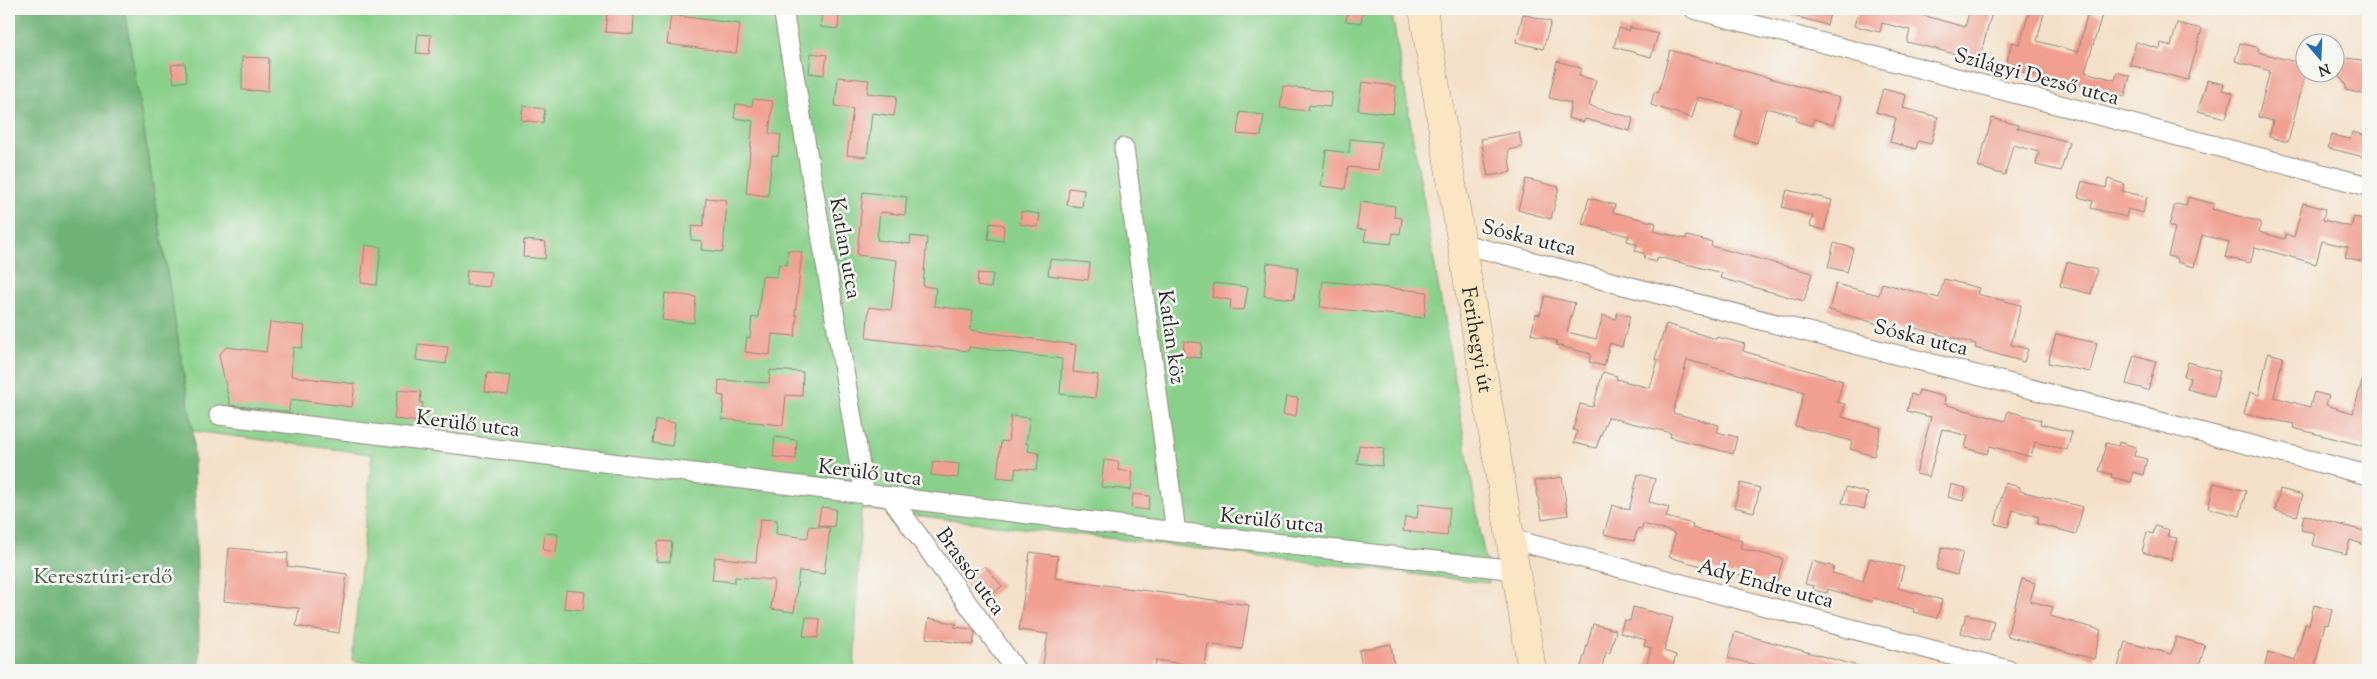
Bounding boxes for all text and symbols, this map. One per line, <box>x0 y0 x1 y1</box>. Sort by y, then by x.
north arrow <box>2294 32 2344 82</box>
street label: Szilágyi Dezső utca <box>1951 41 2123 114</box>
text: N <box>2315 57 2332 80</box>
street label: Katlan utca <box>820 195 868 302</box>
street label: Sóska utca <box>1478 213 1579 265</box>
street label: Ferihegyi út <box>1452 284 1499 395</box>
street label: Katlan köz <box>1149 288 1191 386</box>
street label: Sóska utca <box>1870 313 1971 365</box>
street label: Kerülő utca <box>414 404 522 446</box>
street label: Kerülő utca <box>816 453 924 495</box>
street label: Kerülő utca <box>1218 502 1325 542</box>
street label: Brassó utca <box>927 522 1012 622</box>
street label: Ady Endre utca <box>1694 552 1837 618</box>
park label: Keresztúri-erdő <box>34 563 172 593</box>

